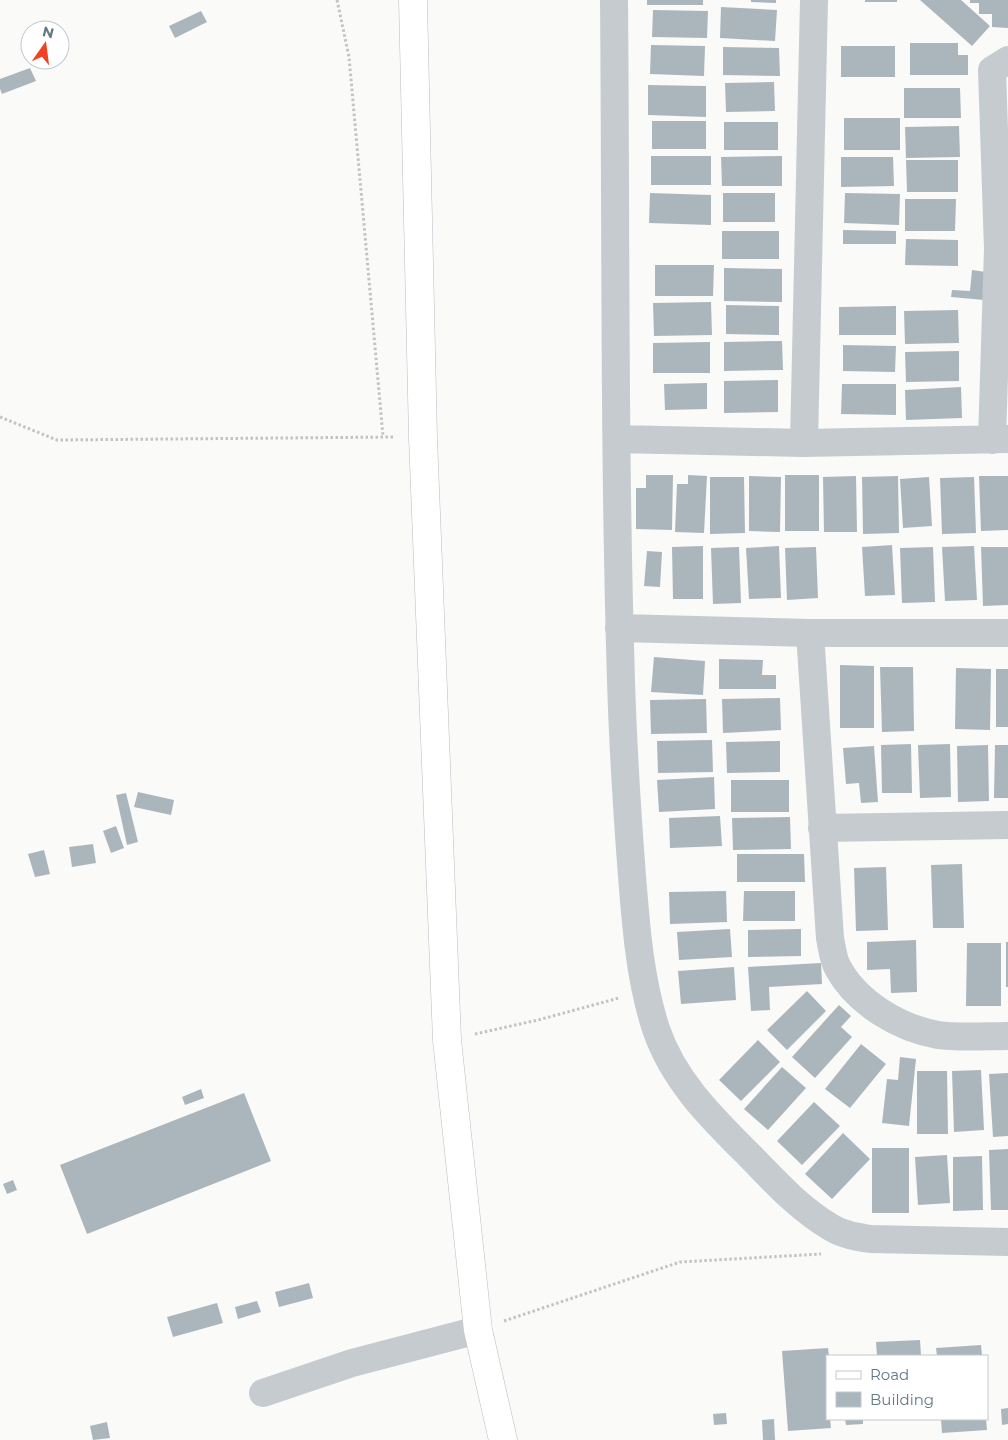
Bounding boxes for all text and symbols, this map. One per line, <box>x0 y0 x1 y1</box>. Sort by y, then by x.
north arrow <box>20 20 70 70</box>
text: N <box>40 22 56 42</box>
legend <box>826 1355 988 1420</box>
text: Road <box>870 1365 909 1384</box>
text: Building <box>870 1390 934 1409</box>

